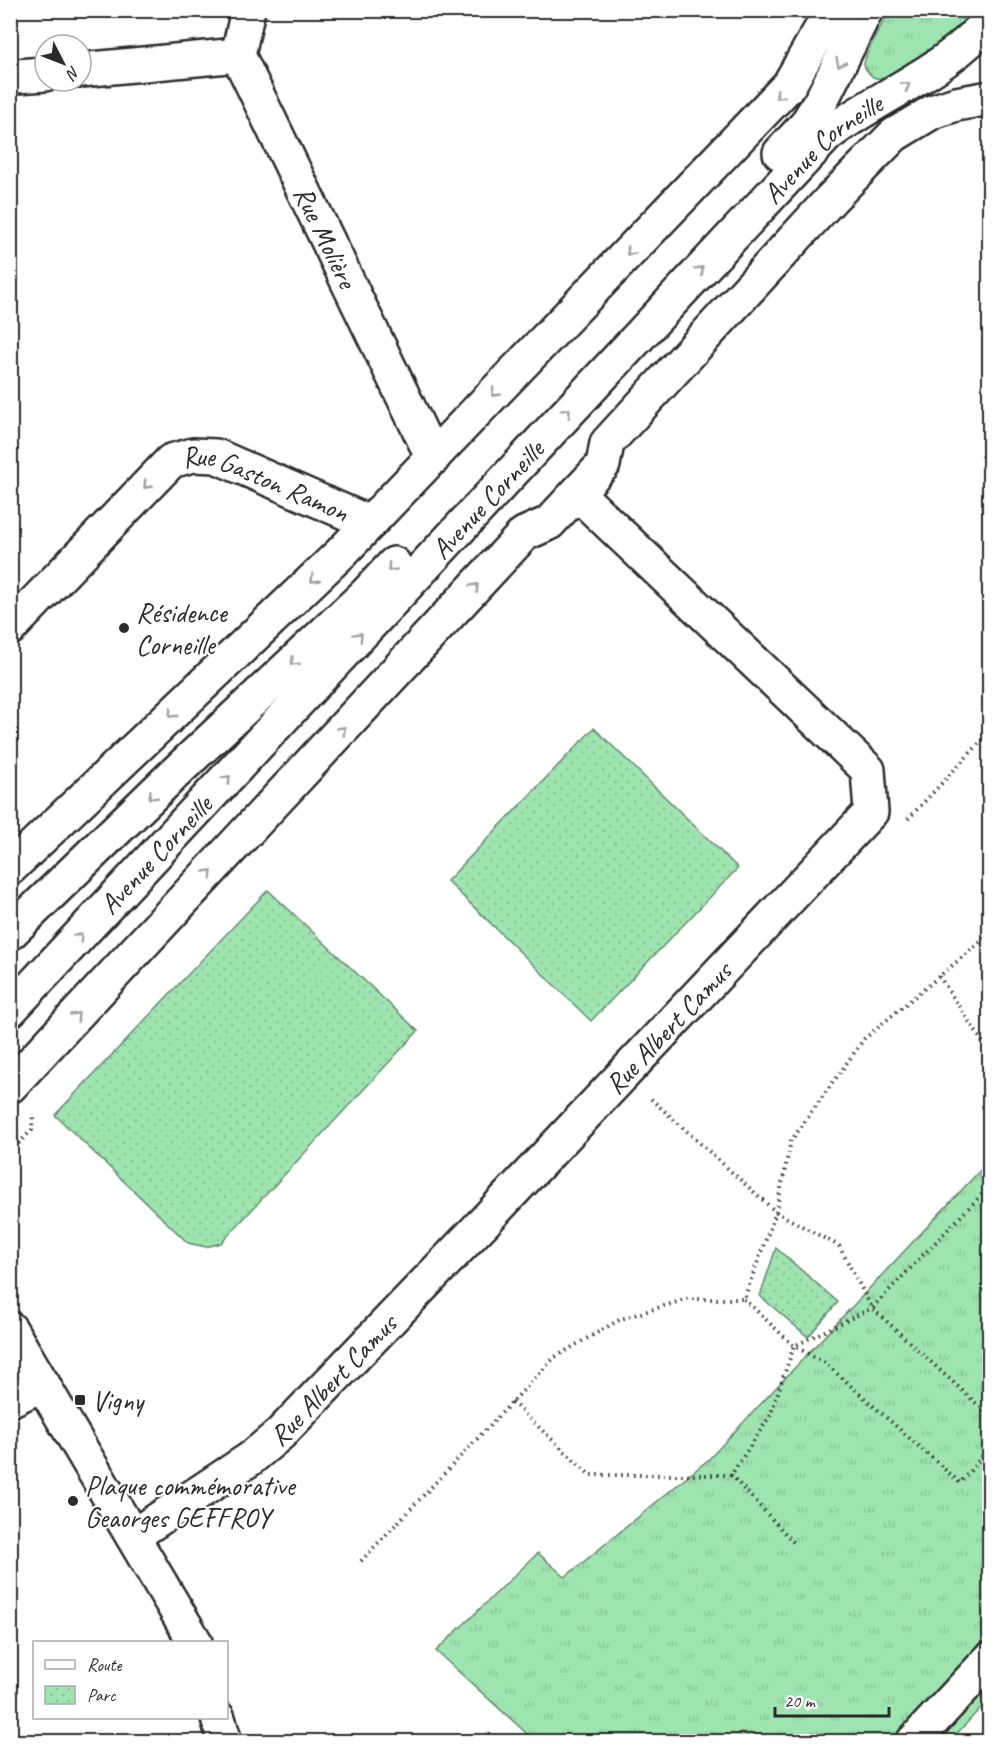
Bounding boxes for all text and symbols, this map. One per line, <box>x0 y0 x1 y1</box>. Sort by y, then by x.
north arrow <box>33 33 93 93</box>
one-way arrow <box>836 56 847 67</box>
text: N <box>61 62 84 85</box>
one-way arrow <box>900 81 911 93</box>
street label: Avenue Corneille <box>755 85 890 211</box>
one-way arrow <box>775 89 786 99</box>
street label: Rue Molière <box>286 180 366 295</box>
one-way arrow <box>626 245 637 255</box>
one-way arrow <box>693 266 704 277</box>
one-way arrow <box>491 386 502 396</box>
one-way arrow <box>560 409 571 419</box>
street label: Avenue Corneille <box>423 431 553 566</box>
street label: Rue Gaston Ramon <box>177 437 355 530</box>
one-way arrow <box>144 478 155 489</box>
one-way arrow <box>387 561 398 571</box>
one-way arrow <box>310 572 321 583</box>
one-way arrow <box>468 584 479 594</box>
place label: Résidence Corneille <box>136 595 229 662</box>
marker: Résidence Corneille <box>117 621 131 635</box>
one-way arrow <box>352 632 363 642</box>
one-way arrow <box>290 655 301 666</box>
one-way arrow <box>169 707 179 718</box>
one-way arrow <box>335 727 346 737</box>
one-way arrow <box>220 776 231 786</box>
street label: Avenue Corneille <box>92 787 221 921</box>
one-way arrow <box>149 788 160 799</box>
one-way arrow <box>202 870 213 881</box>
one-way arrow <box>72 933 83 944</box>
street label: Rue Albert Camus <box>597 952 741 1101</box>
one-way arrow <box>69 1012 80 1023</box>
street label: Rue Albert Camus <box>262 1305 406 1453</box>
place label: Vigny <box>92 1383 145 1418</box>
marker: Vigny <box>73 1393 87 1407</box>
place label: Plaque commémorative Geaorges GEFFROY <box>85 1468 296 1535</box>
marker: Plaque commémorative Geaorges GEFFROY <box>66 1494 80 1508</box>
legend <box>33 1641 228 1719</box>
text: Route <box>87 1654 122 1676</box>
scale bar <box>775 1680 889 1718</box>
text: Parc <box>87 1684 116 1706</box>
text: 20 m <box>784 1690 817 1712</box>

